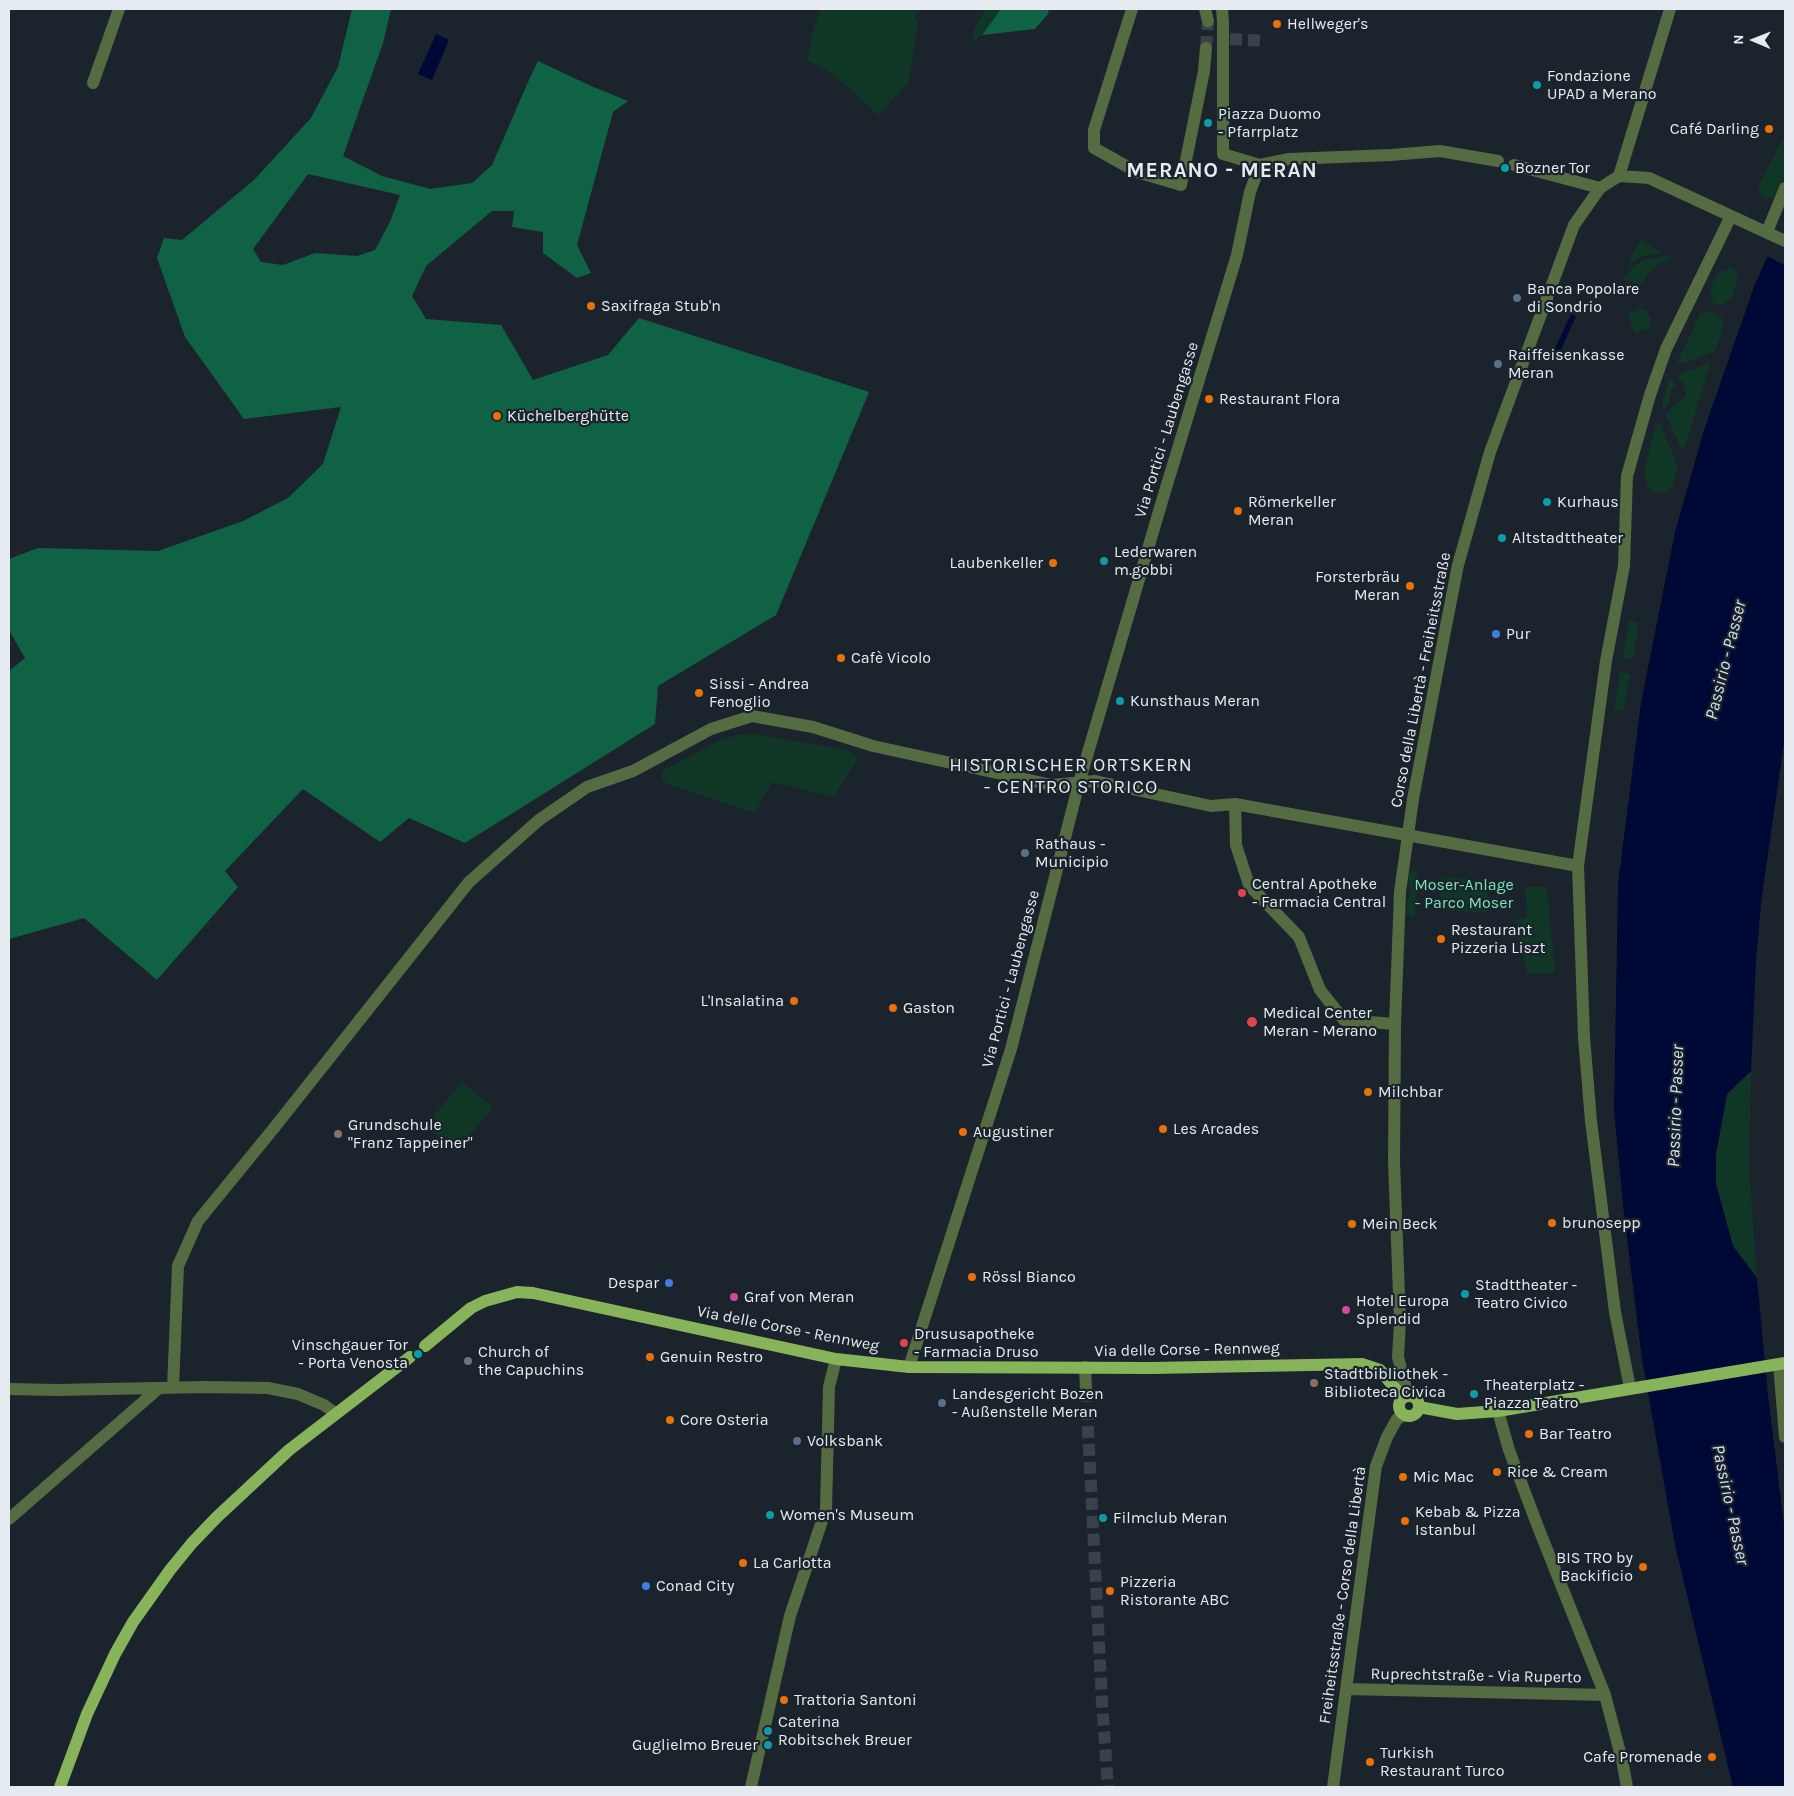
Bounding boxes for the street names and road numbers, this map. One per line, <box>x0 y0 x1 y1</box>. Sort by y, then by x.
street label: Via Portici - Laubengasse <box>1131 340 1203 520</box>
street label: Corso della Libertà - Freiheitsstraße <box>1387 551 1455 809</box>
street label: Via Portici - Laubengasse <box>978 888 1044 1070</box>
street label: Via delle Corse - Rennweg <box>695 1302 881 1356</box>
street label: Via delle Corse - Rennweg <box>1094 1339 1280 1361</box>
street label: Freiheitsstraße - Corso della Libertà <box>1315 1465 1371 1725</box>
street label: Ruprechtstraße - Via Ruperto <box>1370 1665 1582 1687</box>

